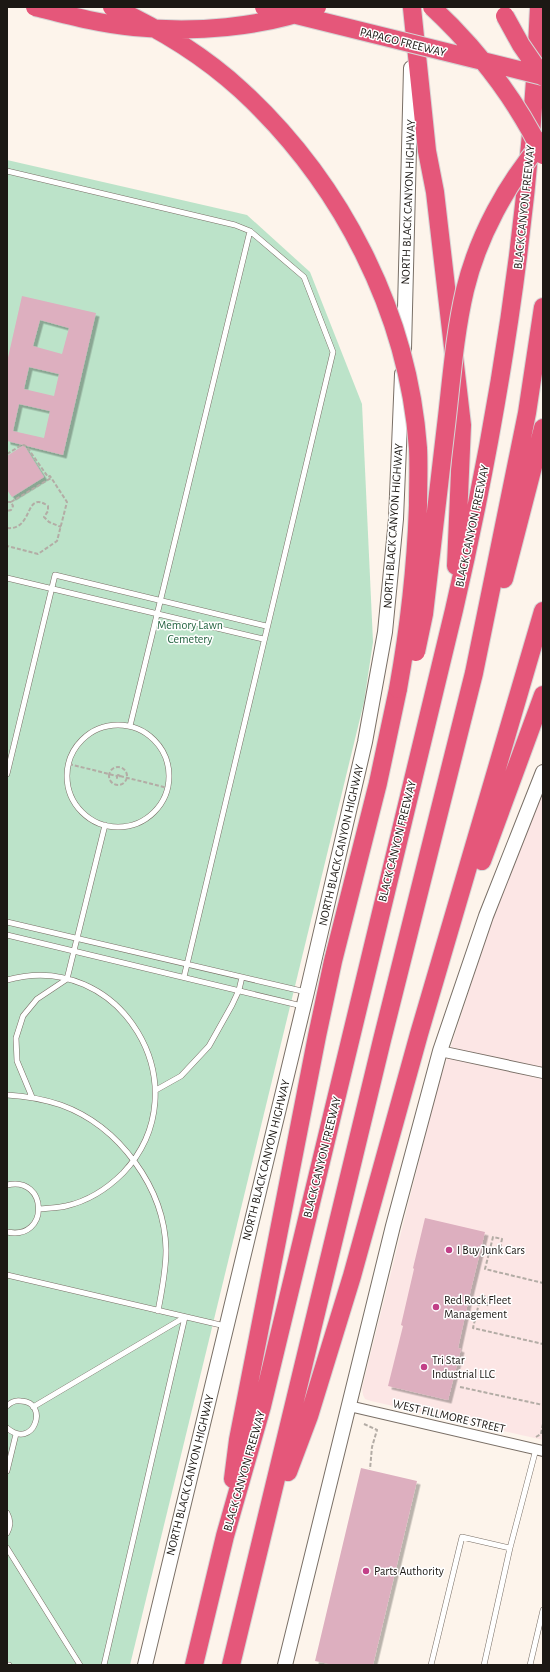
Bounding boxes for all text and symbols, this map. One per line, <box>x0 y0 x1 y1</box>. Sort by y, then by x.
street label: PAPAGO FREEWAY <box>359 25 448 59</box>
street label: NORTH BLACK CANYON HIGHWAY <box>399 118 417 285</box>
street label: BLACK CANYON FREEWAY <box>512 144 537 270</box>
street label: NORTH BLACK CANYON HIGHWAY <box>381 442 405 609</box>
street label: BLACK CANYON FREEWAY <box>453 463 491 588</box>
park label: Memory Lawn Cemetery <box>157 619 223 646</box>
street label: NORTH BLACK CANYON HIGHWAY <box>317 762 366 927</box>
street label: BLACK CANYON FREEWAY <box>376 778 418 903</box>
street label: NORTH BLACK CANYON HIGHWAY <box>240 1078 292 1242</box>
street label: BLACK CANYON FREEWAY <box>301 1094 343 1219</box>
place label: I Buy Junk Cars <box>457 1244 525 1257</box>
marker: I Buy Junk Cars <box>444 1245 454 1255</box>
place label: Red Rock Fleet Management <box>444 1294 511 1320</box>
marker: Red Rock Fleet Management <box>431 1302 441 1312</box>
place label: Tri Star Industrial LLC <box>432 1354 495 1380</box>
marker: Tri Star Industrial LLC <box>419 1362 429 1372</box>
street label: NORTH BLACK CANYON HIGHWAY <box>164 1393 216 1557</box>
street label: WEST FILLMORE STREET <box>392 1397 507 1435</box>
street label: BLACK CANYON FREEWAY <box>221 1409 267 1533</box>
place label: Parts Authority <box>374 1565 444 1578</box>
marker: Parts Authority <box>361 1566 371 1576</box>

